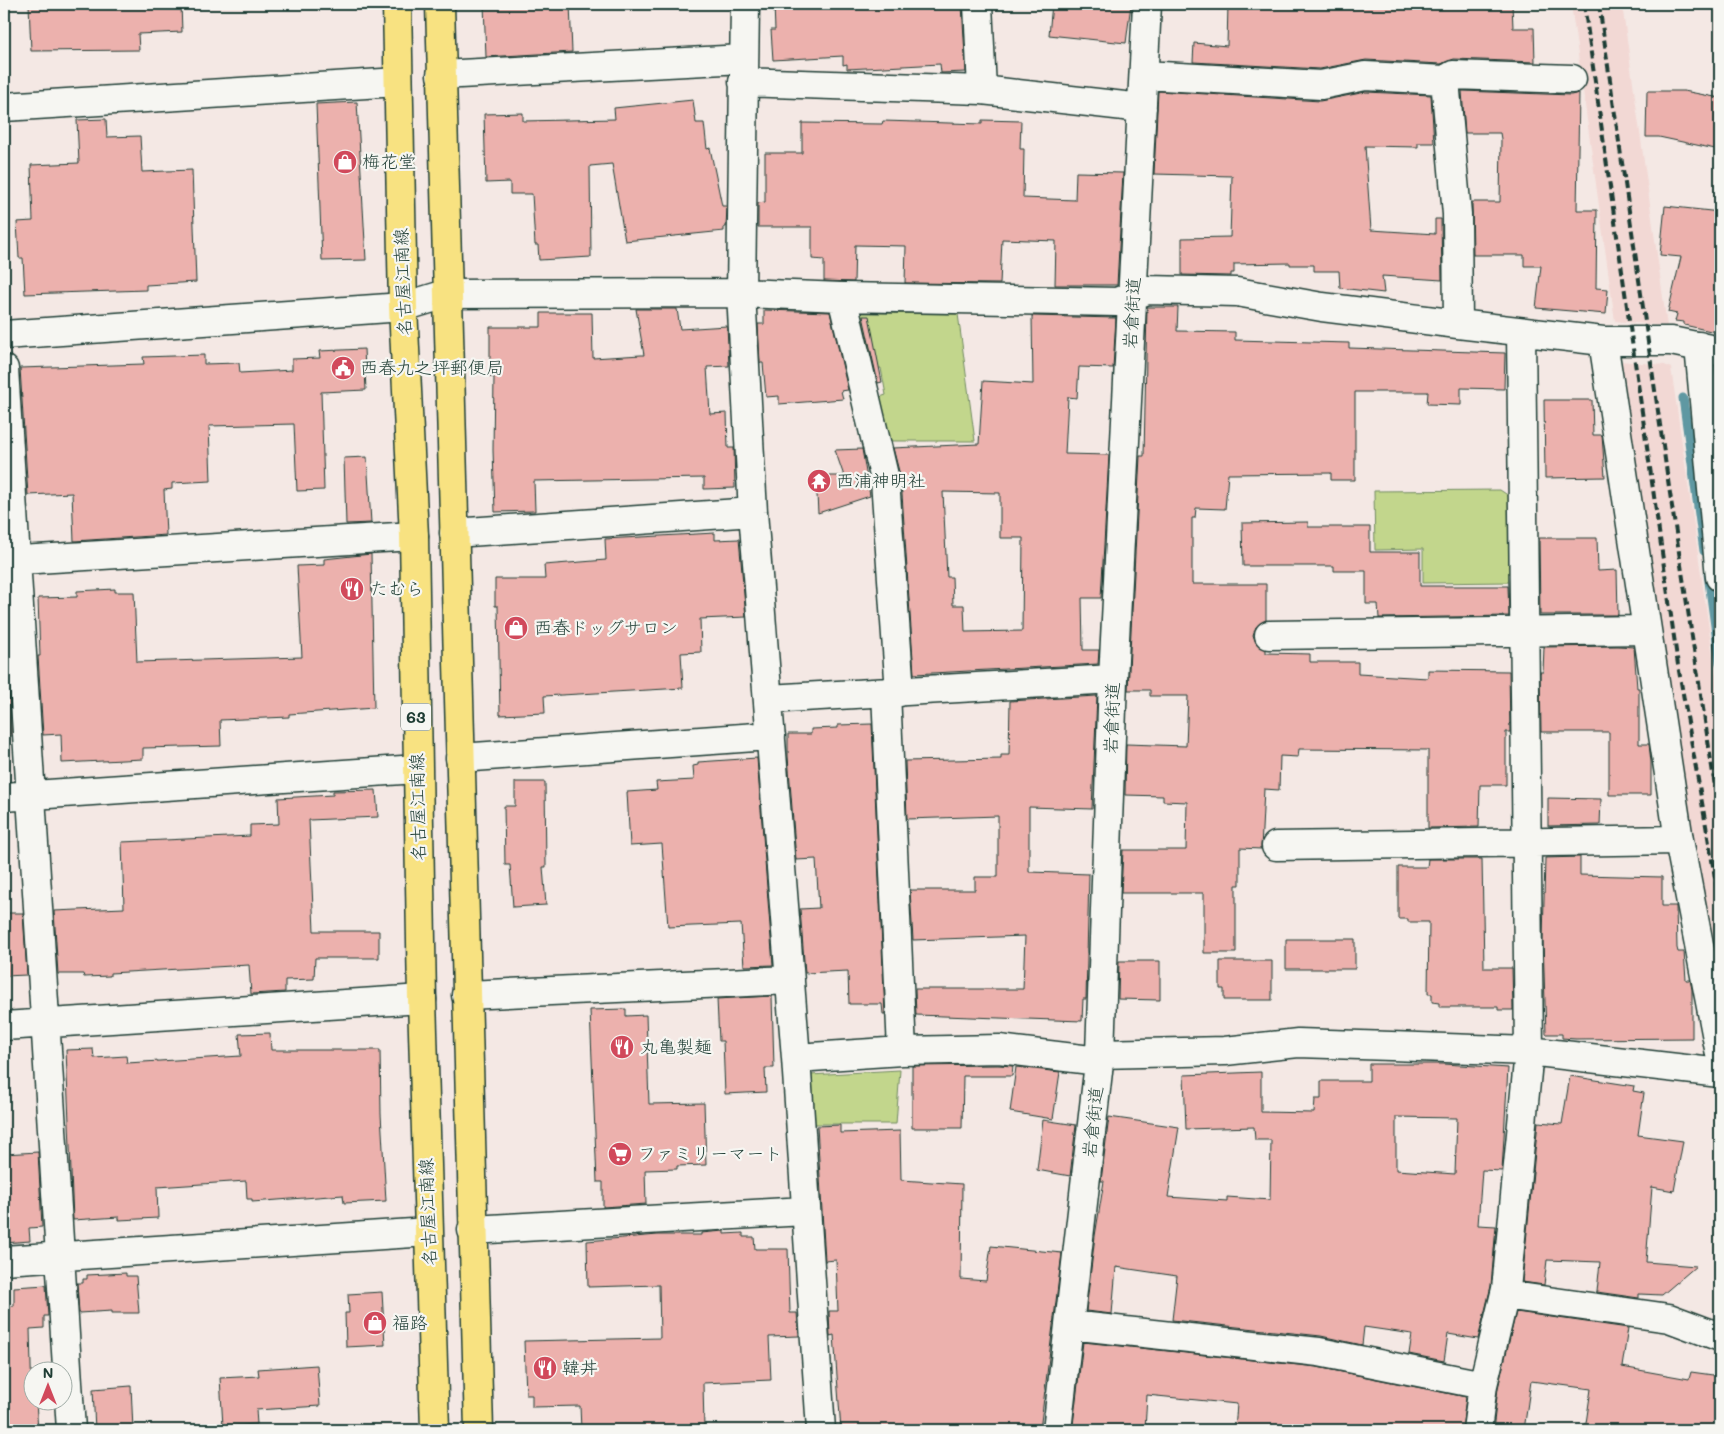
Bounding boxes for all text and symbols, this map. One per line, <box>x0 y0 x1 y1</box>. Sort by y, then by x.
shop icon: 梅花堂 <box>332 149 358 175</box>
place label: 梅花堂 <box>362 149 416 173</box>
street label: 名古屋江南線 <box>388 228 416 336</box>
street label: 岩倉街道 <box>1117 276 1145 350</box>
public building icon: 西春九之坪郵便局 <box>330 355 356 381</box>
place label: 西春九之坪郵便局 <box>360 355 504 379</box>
temple icon: 西浦神明社 <box>806 468 832 494</box>
place label: 西浦神明社 <box>836 468 926 492</box>
restaurant icon: たむら <box>339 576 365 602</box>
place label: たむら <box>370 576 424 600</box>
shop icon: 西春ドッグサロン <box>503 615 529 641</box>
place label: 西春ドッグサロン <box>534 615 678 639</box>
street label: 岩倉街道 <box>1098 682 1124 754</box>
road number: 63 <box>401 704 431 730</box>
street label: 名古屋江南線 <box>404 753 430 861</box>
restaurant icon: 丸亀製麺 <box>609 1034 635 1060</box>
place label: 丸亀製麺 <box>640 1034 712 1058</box>
street label: 岩倉街道 <box>1076 1085 1108 1159</box>
supermarket icon: ファミリーマート <box>607 1141 633 1167</box>
place label: ファミリーマート <box>638 1141 782 1165</box>
street label: 名古屋江南線 <box>413 1158 441 1266</box>
shop icon: 福路 <box>362 1310 388 1336</box>
place label: 福路 <box>392 1310 428 1334</box>
restaurant icon: 韓丼 <box>532 1355 558 1381</box>
place label: 韓丼 <box>562 1355 598 1379</box>
north arrow <box>22 1362 72 1412</box>
text: N <box>43 1363 53 1382</box>

